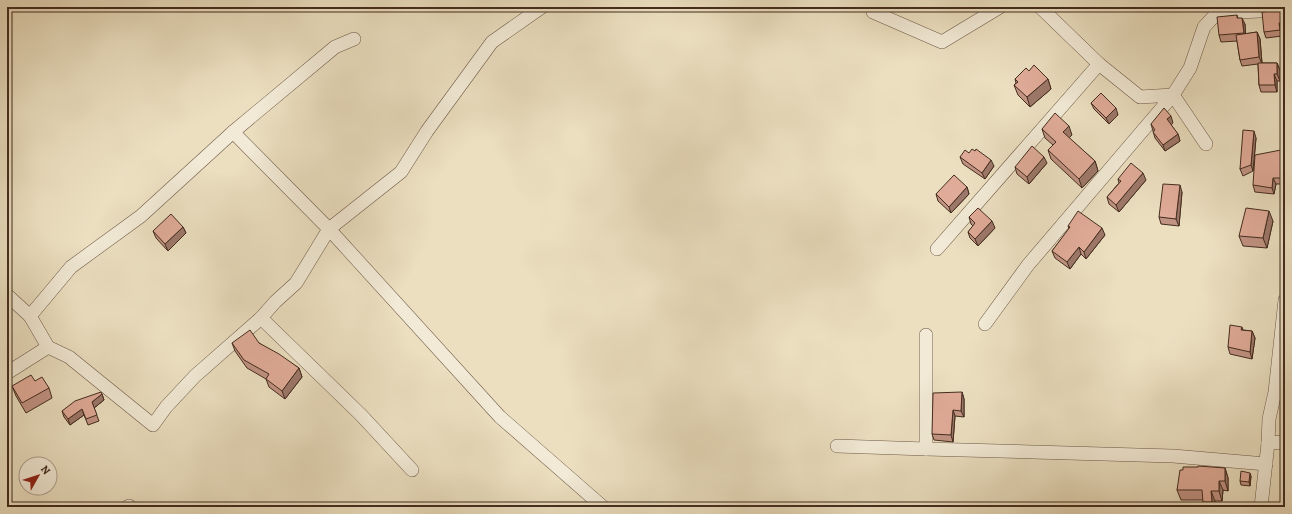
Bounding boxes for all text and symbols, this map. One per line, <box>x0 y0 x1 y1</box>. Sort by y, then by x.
north arrow <box>18 456 58 496</box>
text: N <box>37 462 54 478</box>

